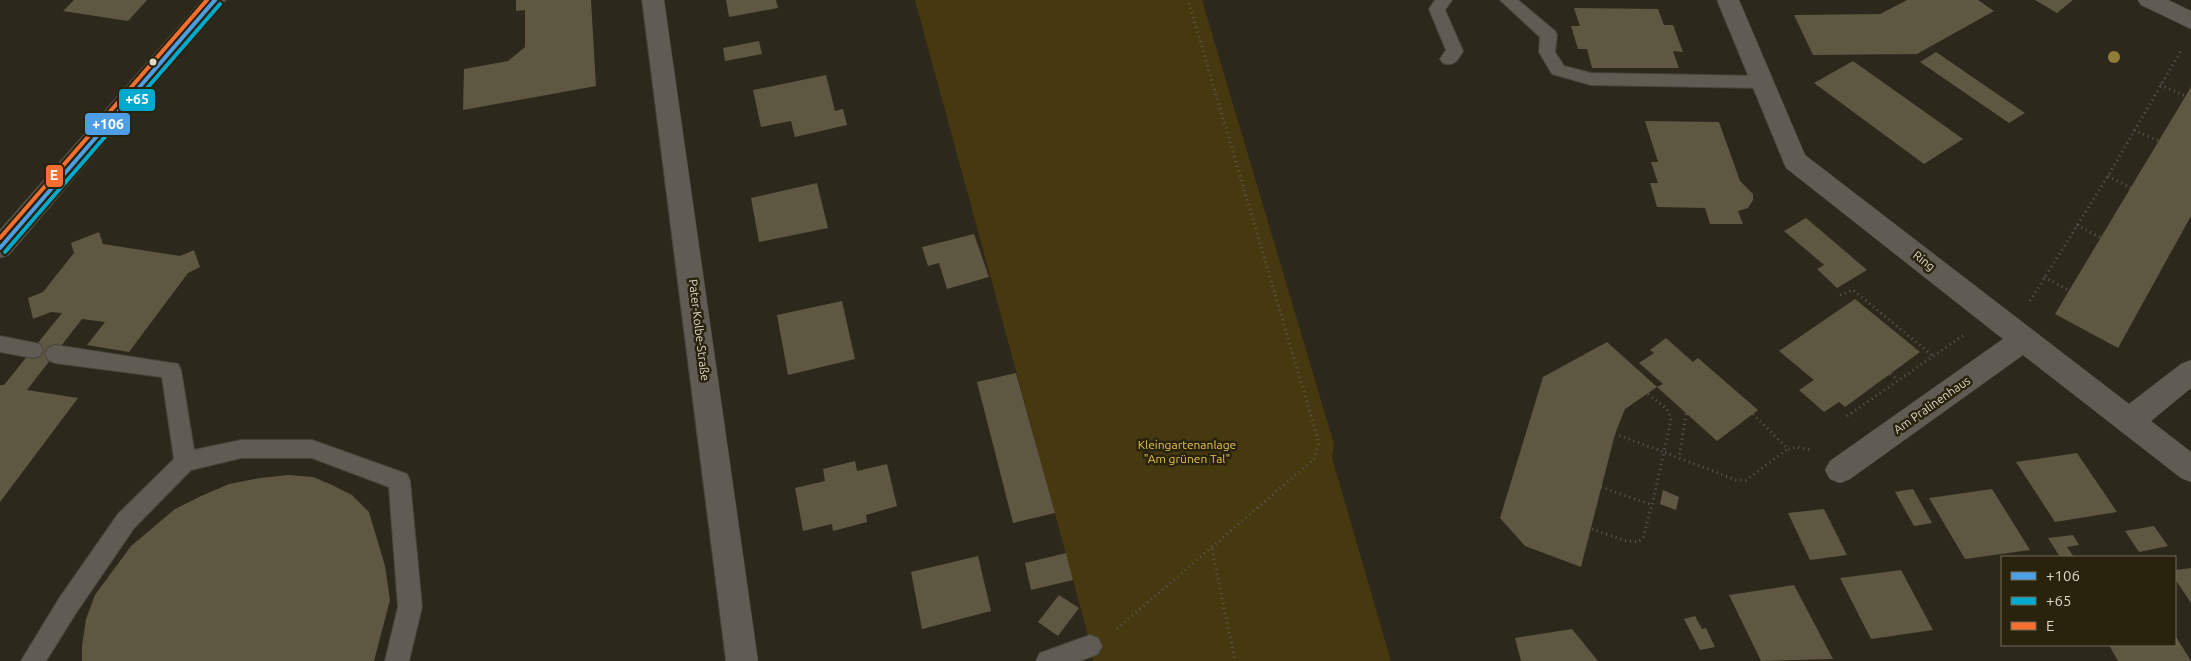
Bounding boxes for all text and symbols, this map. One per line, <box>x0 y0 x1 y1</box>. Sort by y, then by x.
unlabelled marker <box>148 57 158 67</box>
line badge: +65 <box>118 88 156 112</box>
text: +65 <box>125 91 149 107</box>
line badge: +106 <box>84 112 131 136</box>
text: +106 <box>92 116 124 132</box>
line badge: E <box>45 164 64 188</box>
text: E <box>50 167 58 183</box>
street label: Ring <box>1911 248 1938 273</box>
street label: Pater-Kolbe-Straße <box>687 278 712 382</box>
street label: Am Pralinenhaus <box>1891 373 1972 436</box>
park label: Kleingartenanlage "Am grünen Tal" <box>1138 438 1236 465</box>
legend <box>2001 556 2176 646</box>
text: +106 <box>2046 567 2080 584</box>
text: +65 <box>2046 592 2071 609</box>
text: E <box>2046 617 2054 634</box>

